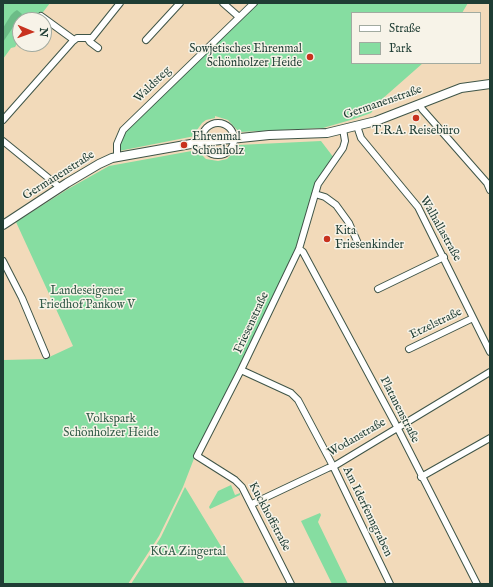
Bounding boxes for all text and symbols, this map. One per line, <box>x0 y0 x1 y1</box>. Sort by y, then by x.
north arrow <box>12 12 52 52</box>
legend <box>351 12 481 64</box>
text: Straße <box>389 21 421 36</box>
text: N <box>36 27 50 37</box>
text: Park <box>389 41 412 56</box>
place label: Sowjetisches Ehrenmal Schönholzer Heide <box>189 43 302 71</box>
marker: Sowjetisches Ehrenmal Schönholzer Heide <box>305 52 315 62</box>
street label: Waldsteg <box>131 64 175 106</box>
street label: Germanenstraße <box>342 83 424 123</box>
marker: T.R.A. Reisebüro <box>411 113 421 123</box>
place label: T.R.A. Reisebüro <box>372 125 460 139</box>
place label: Ehrenmal Schönholz <box>192 131 244 159</box>
marker: Ehrenmal Schönholz <box>179 140 189 150</box>
street label: Germanenstraße <box>20 148 98 204</box>
street label: Walhallastraße <box>416 194 464 264</box>
place label: Kita Friesenkinder <box>335 225 404 253</box>
marker: Kita Friesenkinder <box>322 234 332 244</box>
park label: Landeseigener Friedhof Pankow V <box>39 285 135 313</box>
street label: Friesenstraße <box>231 290 273 356</box>
street label: Etzelstraße <box>407 305 465 343</box>
street label: Platanenstraße <box>376 374 422 446</box>
park label: Volkspark Schönholzer Heide <box>63 413 159 441</box>
street label: Wodanstraße <box>325 416 389 460</box>
street label: Am Iderfenngraben <box>339 465 395 559</box>
street label: Kuckhoffstraße <box>245 480 293 554</box>
park label: KGA Zingertal <box>150 546 226 560</box>

